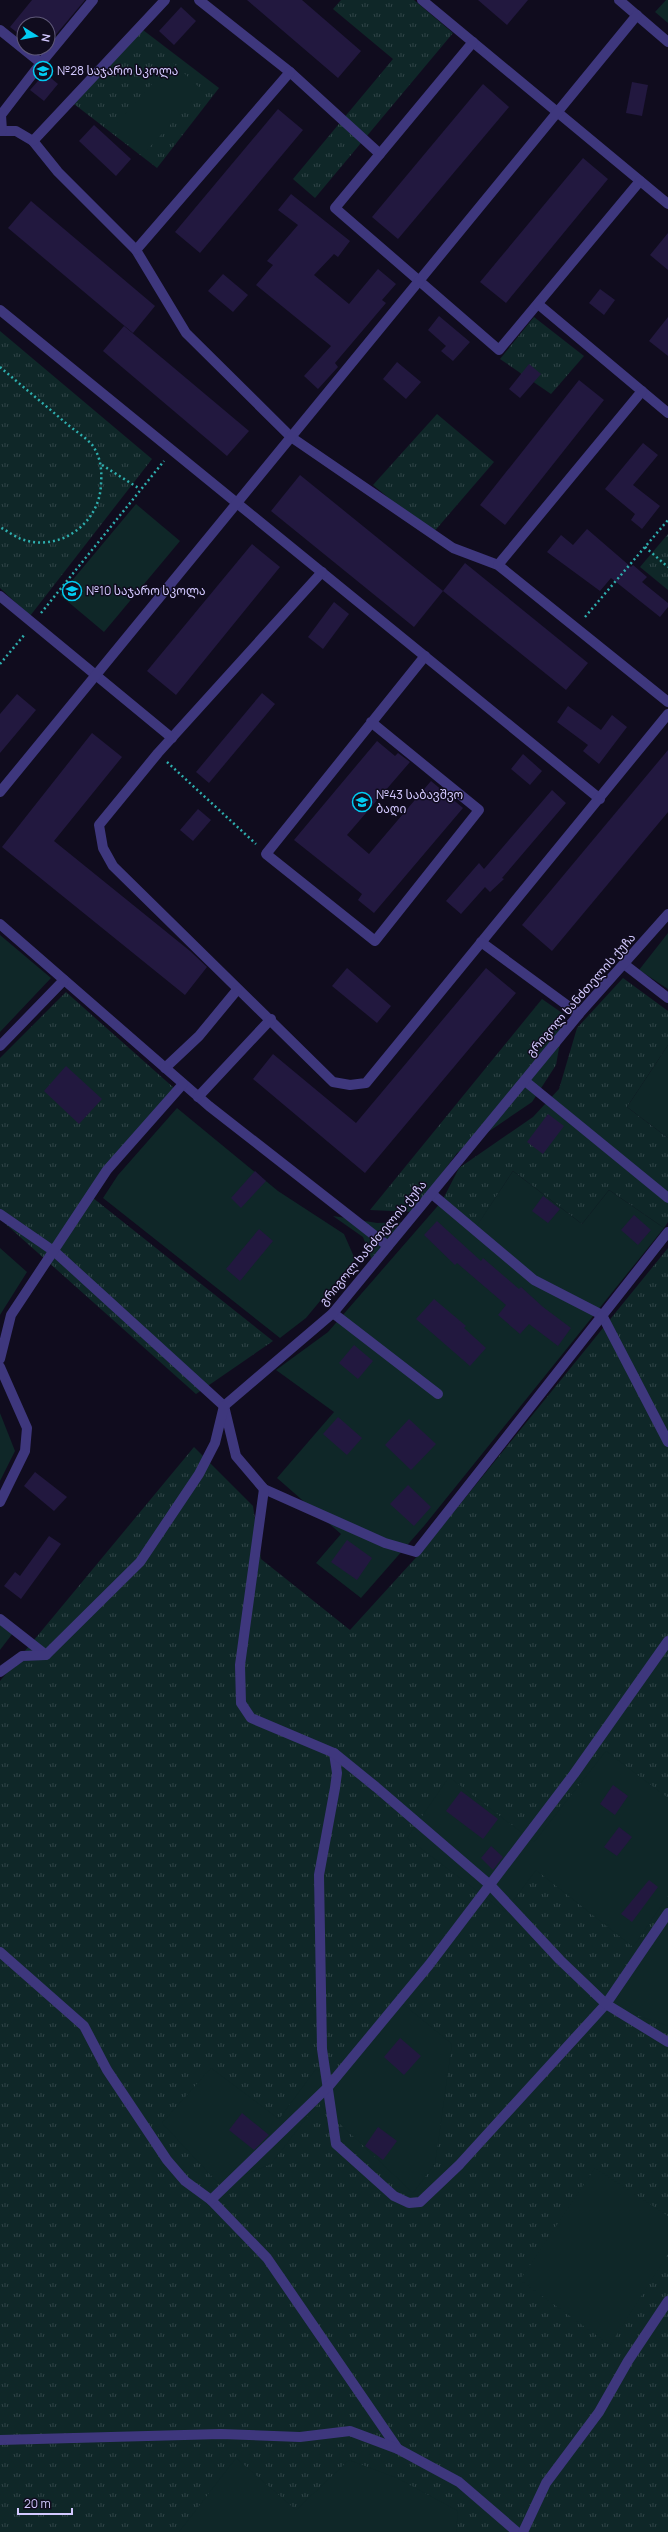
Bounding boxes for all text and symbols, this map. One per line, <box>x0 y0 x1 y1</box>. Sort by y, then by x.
north arrow <box>16 16 56 56</box>
text: N <box>38 33 54 43</box>
school or university icon: №28 საჯარო სკოლა <box>32 60 54 82</box>
place label: №28 საჯარო სკოლა <box>57 62 178 79</box>
school or university icon: №10 საჯარო სკოლა <box>61 580 83 602</box>
place label: №10 საჯარო სკოლა <box>86 582 206 599</box>
place label: №43 საბავშვო ბაღი <box>376 786 463 817</box>
school or university icon: №43 საბავშვო ბაღი <box>351 791 373 813</box>
street label: გრიგოლ ხანძთელის ქუჩა <box>522 929 639 1060</box>
street label: გრიგოლ ხანძთელის ქუჩა <box>315 1176 430 1309</box>
scale bar <box>18 2490 72 2516</box>
text: 20 m <box>24 2495 51 2512</box>

